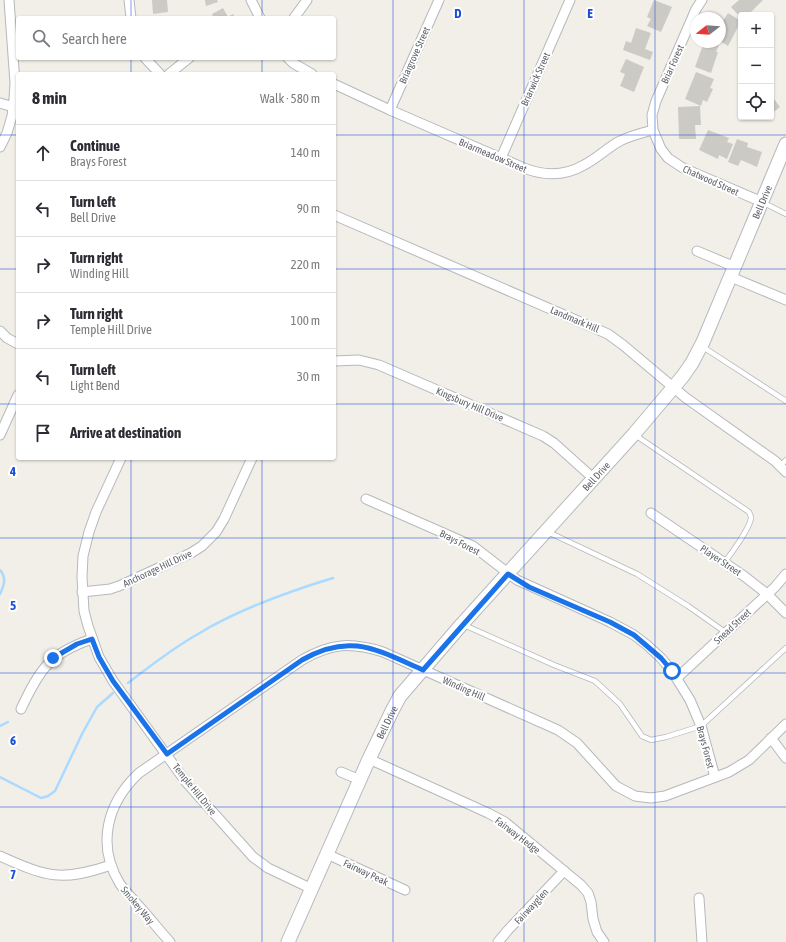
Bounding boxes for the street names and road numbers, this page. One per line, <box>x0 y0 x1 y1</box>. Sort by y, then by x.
street label: Briargrove Street <box>397 25 432 85</box>
street label: Briar Forest <box>659 43 686 85</box>
street label: Briarwick Street <box>519 51 552 108</box>
street label: Briarmeadow Street <box>457 136 528 175</box>
street label: Chatwood Street <box>681 163 741 198</box>
street label: Bell Drive <box>750 183 774 221</box>
street label: Landmark Hill <box>549 304 601 335</box>
street label: Kingsbury Hill Drive <box>434 385 506 424</box>
street label: Bell Drive <box>580 459 613 493</box>
street label: Brays Forest <box>438 528 482 557</box>
street label: Player Street <box>698 543 743 578</box>
street label: Anchorage Hill Drive <box>121 548 194 589</box>
street label: Snead Street <box>712 606 753 646</box>
street label: Winding Hill <box>441 674 487 703</box>
street label: Bell Drive <box>374 704 400 741</box>
street label: Brays Forest <box>695 725 717 770</box>
street label: Temple Hill Drive <box>171 761 219 818</box>
street label: Fairway Hedge <box>493 815 543 856</box>
street label: Fairway Peak <box>342 857 390 888</box>
street label: Smokey Way <box>119 884 157 926</box>
street label: Fairwayglen <box>512 886 551 926</box>

